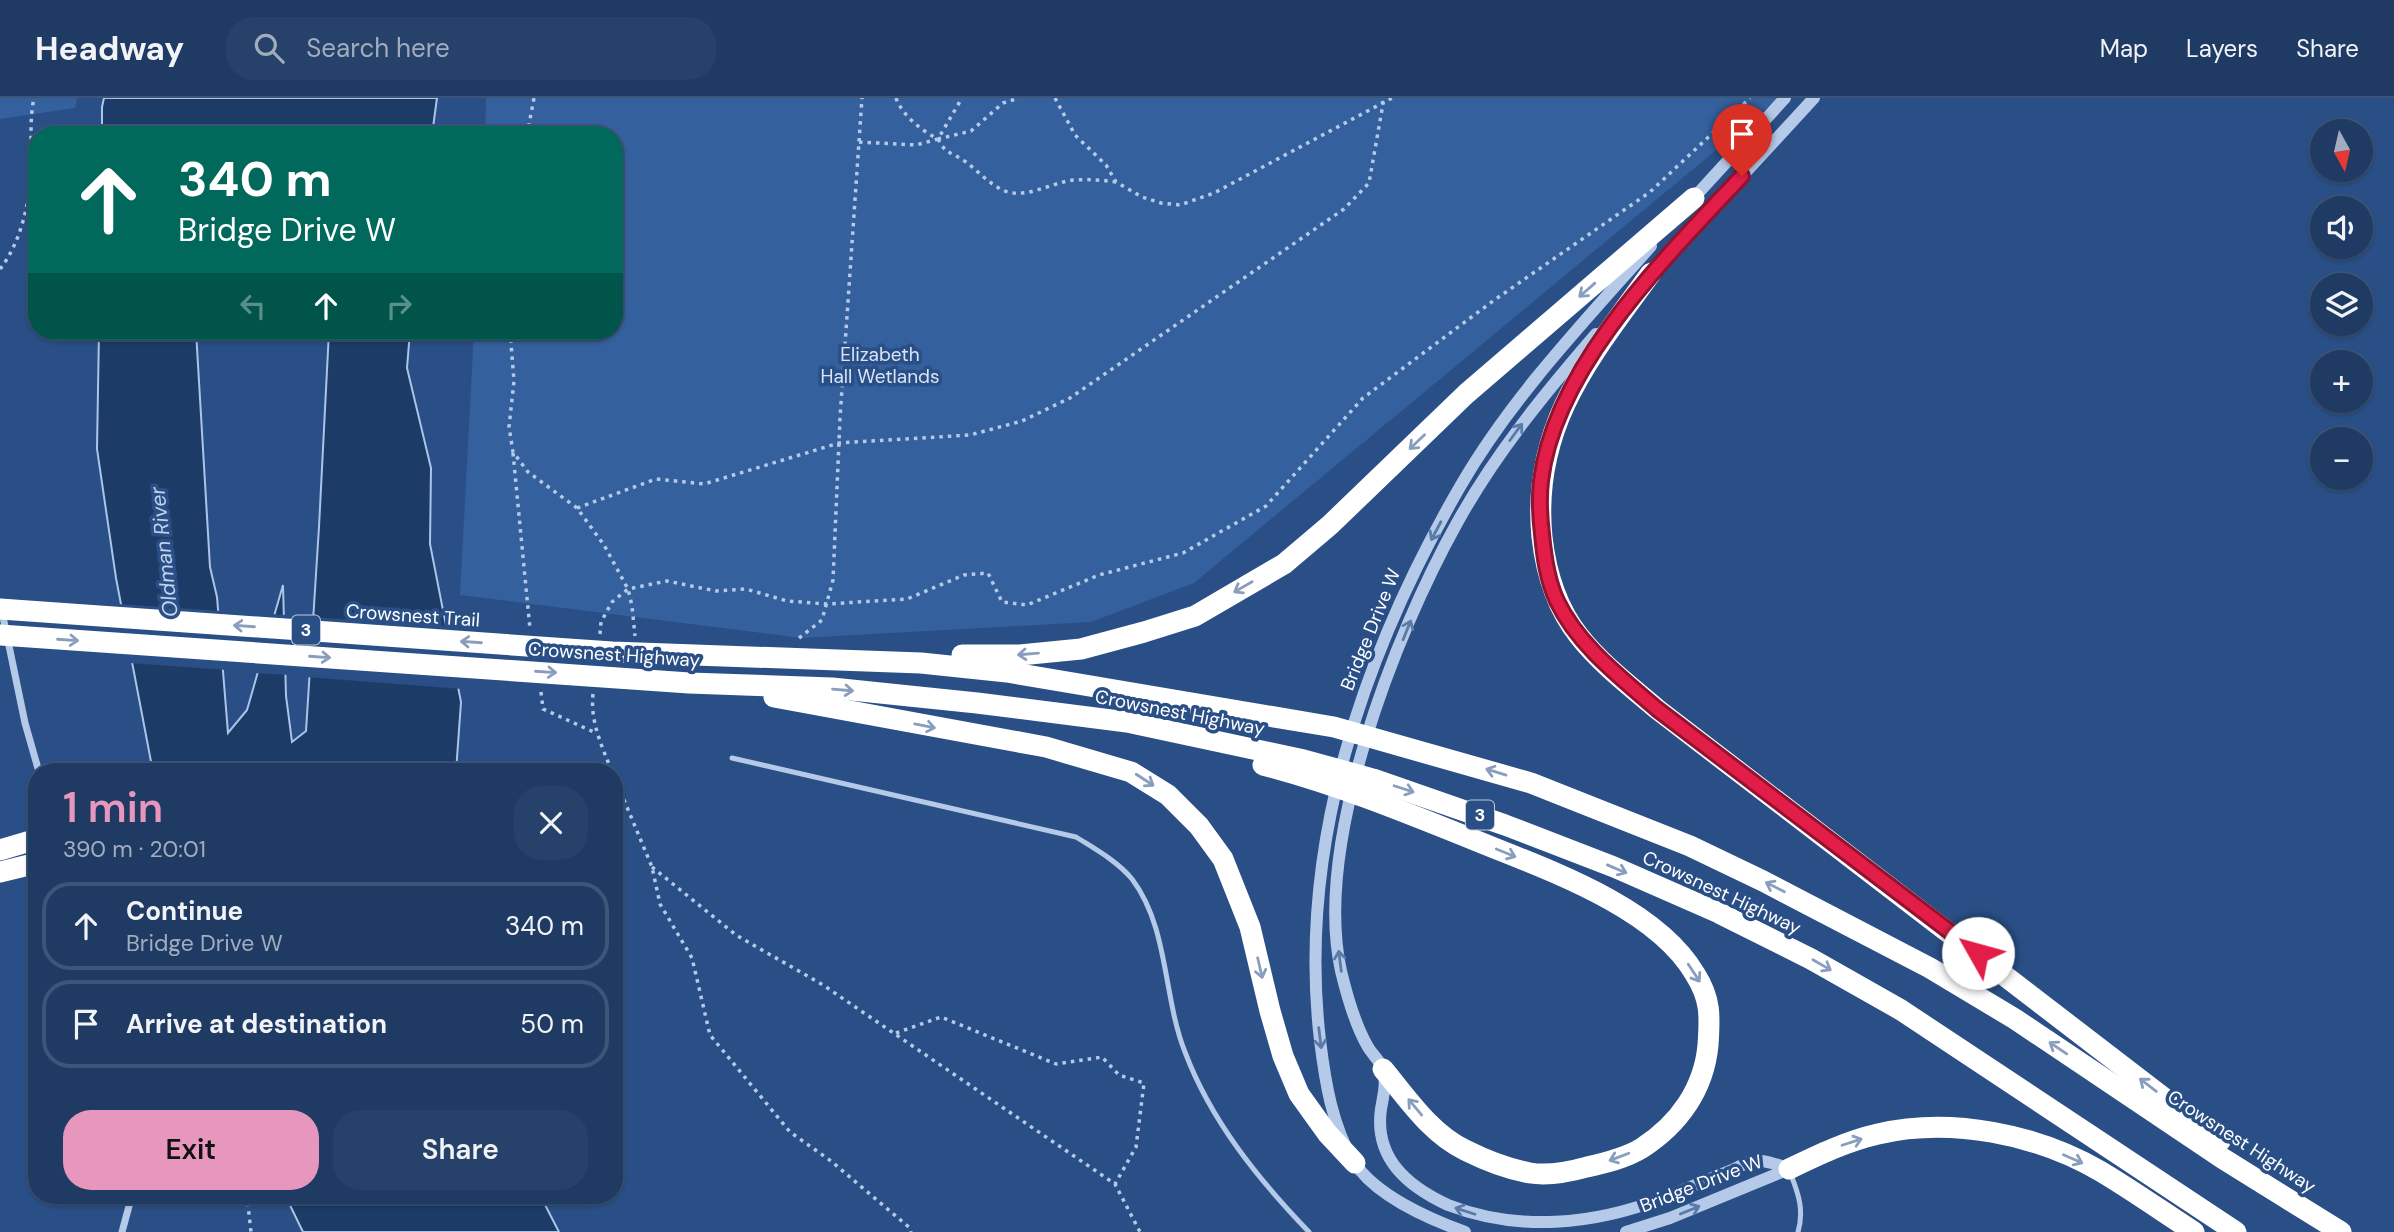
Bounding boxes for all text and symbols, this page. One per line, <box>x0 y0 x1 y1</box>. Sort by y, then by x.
search box <box>226 17 716 80</box>
text: Headway <box>35 27 184 70</box>
icon: search <box>250 29 288 67</box>
text: Search here <box>306 31 450 65</box>
text: Map <box>2100 33 2148 64</box>
text: Layers <box>2186 33 2258 64</box>
text: Share <box>2296 33 2359 64</box>
pin <box>1712 104 1772 176</box>
icon: arrive <box>1723 115 1761 153</box>
north arrow <box>2310 119 2373 182</box>
map controls <box>2310 119 2373 490</box>
text: 340 m <box>178 147 332 211</box>
icon: ahead <box>63 154 154 245</box>
button: sound <box>2310 196 2373 259</box>
text: Bridge Drive W <box>178 209 396 251</box>
button: layers <box>2310 273 2373 336</box>
one-way arrow <box>1578 282 1596 298</box>
icon: left <box>234 287 272 325</box>
icon: ahead <box>307 287 345 325</box>
icon: right <box>380 287 418 325</box>
park label: Elizabeth Hall Wetlands <box>820 342 940 389</box>
button: + <box>2310 350 2373 413</box>
one-way arrow <box>1509 423 1524 442</box>
button: − <box>2310 427 2373 490</box>
one-way arrow <box>1409 433 1426 450</box>
water label: Oldman River <box>143 484 185 618</box>
one-way arrow <box>1428 520 1442 541</box>
street label: Bridge Drive W <box>1335 564 1406 694</box>
one-way arrow <box>1234 580 1254 594</box>
street label: Crowsnest Trail <box>345 598 481 633</box>
road number: 3 <box>292 616 320 644</box>
one-way arrow <box>233 619 256 632</box>
one-way arrow <box>1401 620 1414 642</box>
one-way arrow <box>56 633 79 646</box>
one-way arrow <box>460 635 483 648</box>
street label: Crowsnest Highway <box>527 636 701 673</box>
one-way arrow <box>1018 648 1040 661</box>
one-way arrow <box>308 650 331 663</box>
one-way arrow <box>535 666 557 679</box>
one-way arrow <box>831 683 854 696</box>
street label: Crowsnest Highway <box>1093 684 1267 741</box>
one-way arrow <box>913 719 936 733</box>
one-way arrow <box>1485 765 1507 778</box>
one-way arrow <box>1135 773 1154 788</box>
text: 1 min <box>63 780 163 835</box>
one-way arrow <box>1392 784 1414 796</box>
button: close <box>514 786 588 860</box>
road number: 3 <box>1466 800 1494 830</box>
text: 390 m · 20:01 <box>63 834 206 864</box>
street label: Crowsnest Highway <box>1638 845 1806 940</box>
one-way arrow <box>1494 847 1516 860</box>
one-way arrow <box>1605 863 1627 876</box>
one-way arrow <box>1765 879 1786 893</box>
text: Continue <box>126 894 243 928</box>
icon: ahead <box>67 907 105 945</box>
text: 340 m <box>505 909 584 943</box>
position arrow <box>1941 916 2015 990</box>
text: Bridge Drive W <box>126 928 283 958</box>
one-way arrow <box>1334 950 1347 973</box>
one-way arrow <box>1254 956 1267 979</box>
one-way arrow <box>1812 958 1832 972</box>
one-way arrow <box>1686 963 1701 982</box>
icon: arrive <box>67 1005 105 1043</box>
text: Arrive at destination <box>126 1007 387 1041</box>
text: 50 m <box>520 1007 584 1041</box>
one-way arrow <box>1314 1026 1327 1049</box>
one-way arrow <box>2048 1041 2068 1055</box>
one-way arrow <box>2139 1078 2158 1093</box>
street label: Crowsnest Highway <box>2163 1084 2321 1199</box>
one-way arrow <box>1407 1099 1423 1117</box>
button: Exit <box>63 1110 319 1190</box>
button: Share <box>333 1110 588 1190</box>
one-way arrow <box>1840 1135 1862 1147</box>
street label: Bridge Drive W <box>1636 1149 1766 1218</box>
one-way arrow <box>1609 1152 1631 1165</box>
one-way arrow <box>2062 1153 2083 1166</box>
one-way arrow <box>1679 1202 1700 1215</box>
one-way arrow <box>1455 1203 1477 1216</box>

